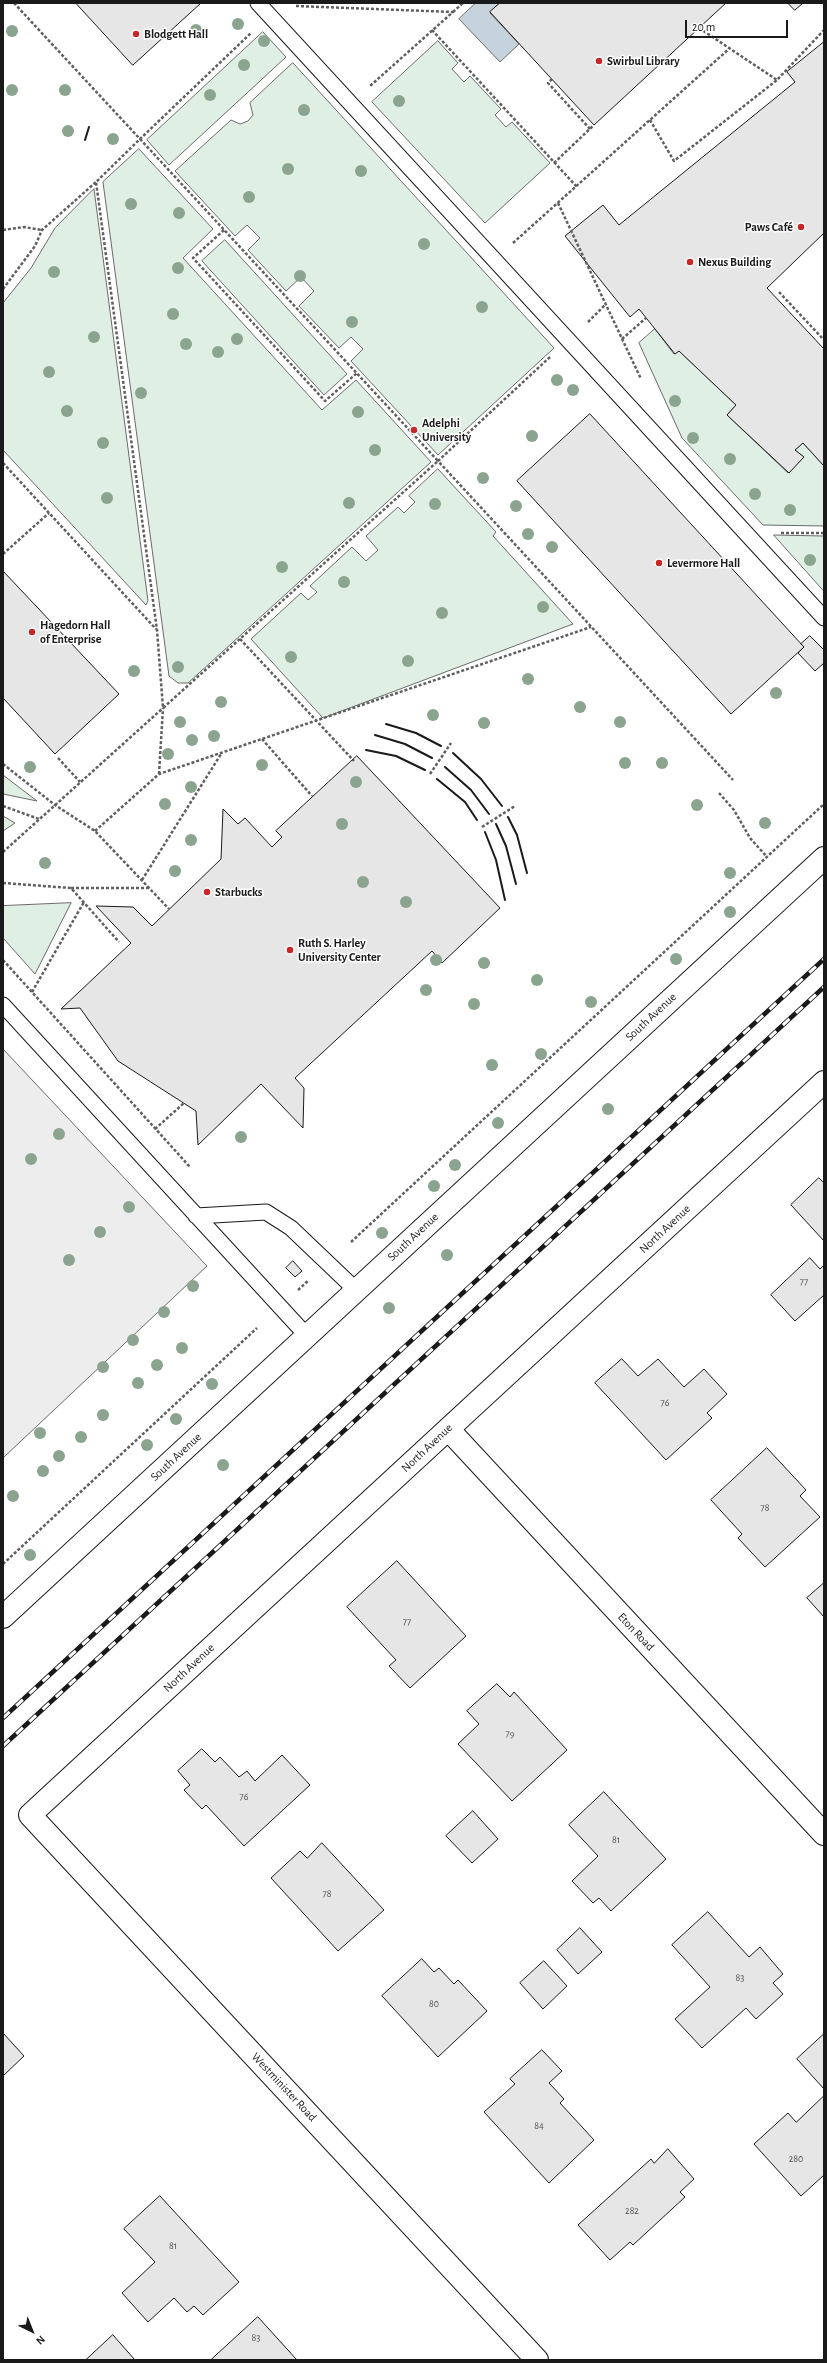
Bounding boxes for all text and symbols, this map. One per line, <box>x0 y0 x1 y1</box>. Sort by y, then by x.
scale bar <box>687 12 790 38</box>
text: 20 m <box>692 21 715 33</box>
place label: Blodgett Hall <box>144 27 208 41</box>
marker: Blodgett Hall <box>131 29 141 39</box>
place label: Swirbul Library <box>607 54 680 68</box>
marker: Swirbul Library <box>594 56 604 66</box>
place label: Paws Café <box>745 220 793 234</box>
marker: Paws Café <box>796 222 806 232</box>
place label: Nexus Building <box>698 255 771 269</box>
marker: Nexus Building <box>685 257 695 267</box>
place label: Adelphi University <box>422 416 471 444</box>
marker: Adelphi University <box>409 425 419 435</box>
place label: Levermore Hall <box>667 556 740 570</box>
marker: Levermore Hall <box>654 558 664 568</box>
place label: Hagedorn Hall of Enterprise <box>40 618 110 646</box>
marker: Hagedorn Hall of Enterprise <box>27 627 37 637</box>
place label: Starbucks <box>215 885 262 899</box>
marker: Starbucks <box>202 887 212 897</box>
place label: Ruth S. Harley University Center <box>298 936 381 964</box>
marker: Ruth S. Harley University Center <box>285 945 295 955</box>
street label: South Avenue <box>623 990 679 1044</box>
street label: North Avenue <box>636 1202 694 1256</box>
street label: South Avenue <box>385 1210 441 1264</box>
house number: 77 <box>800 1276 808 1288</box>
house number: 76 <box>661 1397 669 1409</box>
street label: North Avenue <box>398 1421 456 1475</box>
street label: South Avenue <box>148 1430 204 1484</box>
house number: 78 <box>761 1502 769 1514</box>
street label: Eton Road <box>615 1610 657 1654</box>
house number: 77 <box>403 1616 411 1628</box>
street label: North Avenue <box>160 1641 218 1695</box>
house number: 79 <box>506 1728 514 1740</box>
house number: 76 <box>240 1791 248 1803</box>
house number: 81 <box>612 1834 620 1846</box>
house number: 78 <box>323 1888 331 1900</box>
house number: 83 <box>736 1972 744 1984</box>
house number: 80 <box>429 1998 439 2010</box>
street label: Westminister Road <box>248 2050 320 2124</box>
house number: 84 <box>534 2120 544 2132</box>
house number: 280 <box>789 2153 803 2165</box>
house number: 282 <box>625 2205 639 2217</box>
house number: 81 <box>169 2240 177 2252</box>
north arrow <box>12 2311 52 2351</box>
house number: 83 <box>252 2332 260 2344</box>
text: N <box>34 2334 47 2347</box>

